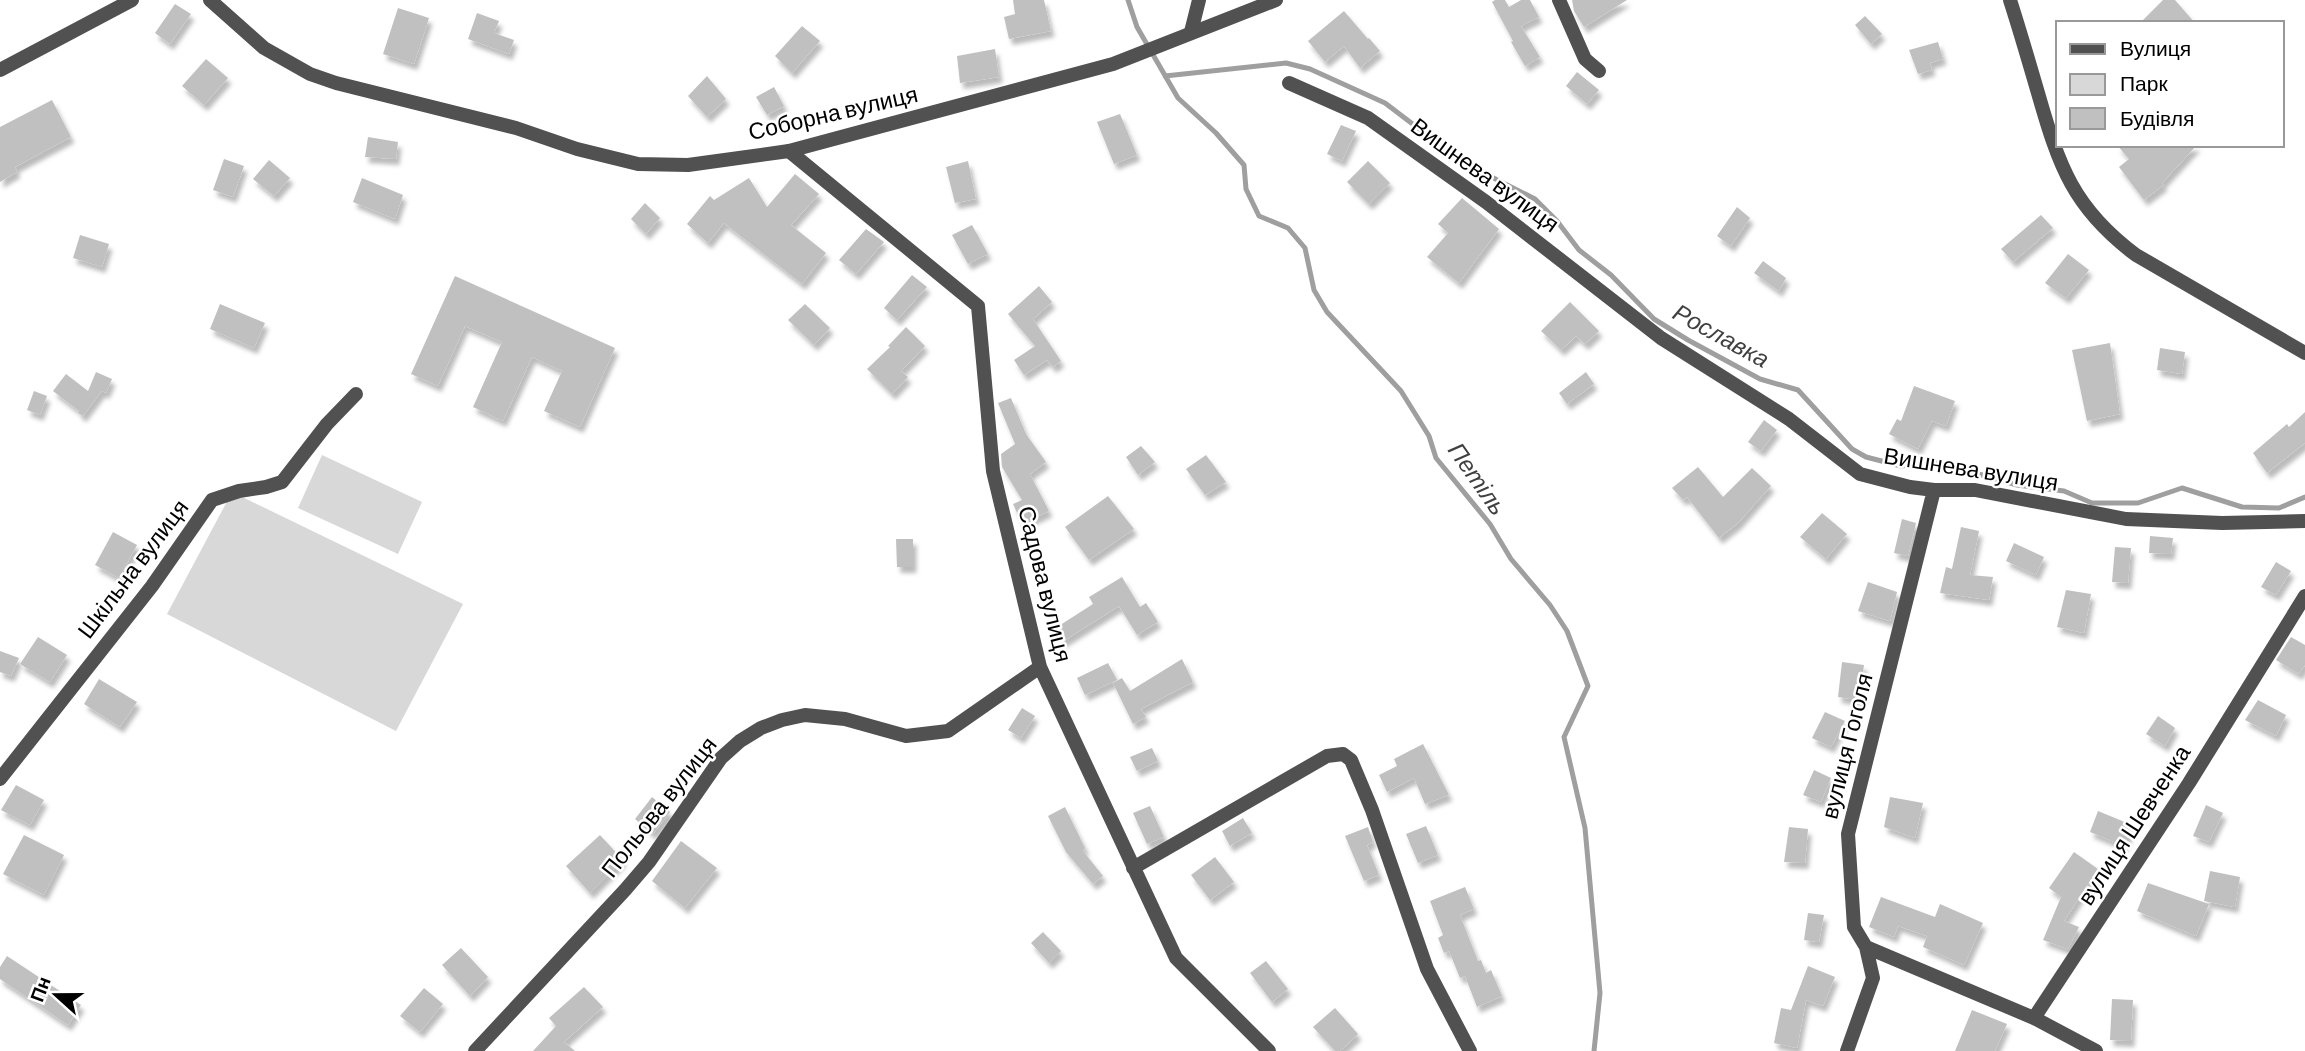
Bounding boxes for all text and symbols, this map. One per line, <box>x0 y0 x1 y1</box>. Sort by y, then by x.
legend <box>2056 21 2284 147</box>
text: Вулиця <box>2120 35 2191 60</box>
text: Парк <box>2120 70 2168 95</box>
street label: Соборна вулиця <box>745 79 920 145</box>
text: Будівля <box>2120 105 2194 130</box>
street label: Вишнева вулиця <box>1406 111 1565 237</box>
water label: Рославка <box>1669 297 1775 373</box>
water label: Петіль <box>1443 436 1514 520</box>
street label: Вишнева вулиця <box>1882 440 2060 496</box>
street label: Шкільна вулиця <box>71 494 193 643</box>
street label: Садова вулиця <box>1013 503 1079 665</box>
street label: вулиця Гоголя <box>1814 670 1878 821</box>
street label: Польова вулиця <box>595 730 722 882</box>
street label: вулиця Шевченка <box>2071 739 2195 910</box>
north arrow <box>21 960 91 1030</box>
text: Пн <box>24 973 55 1005</box>

